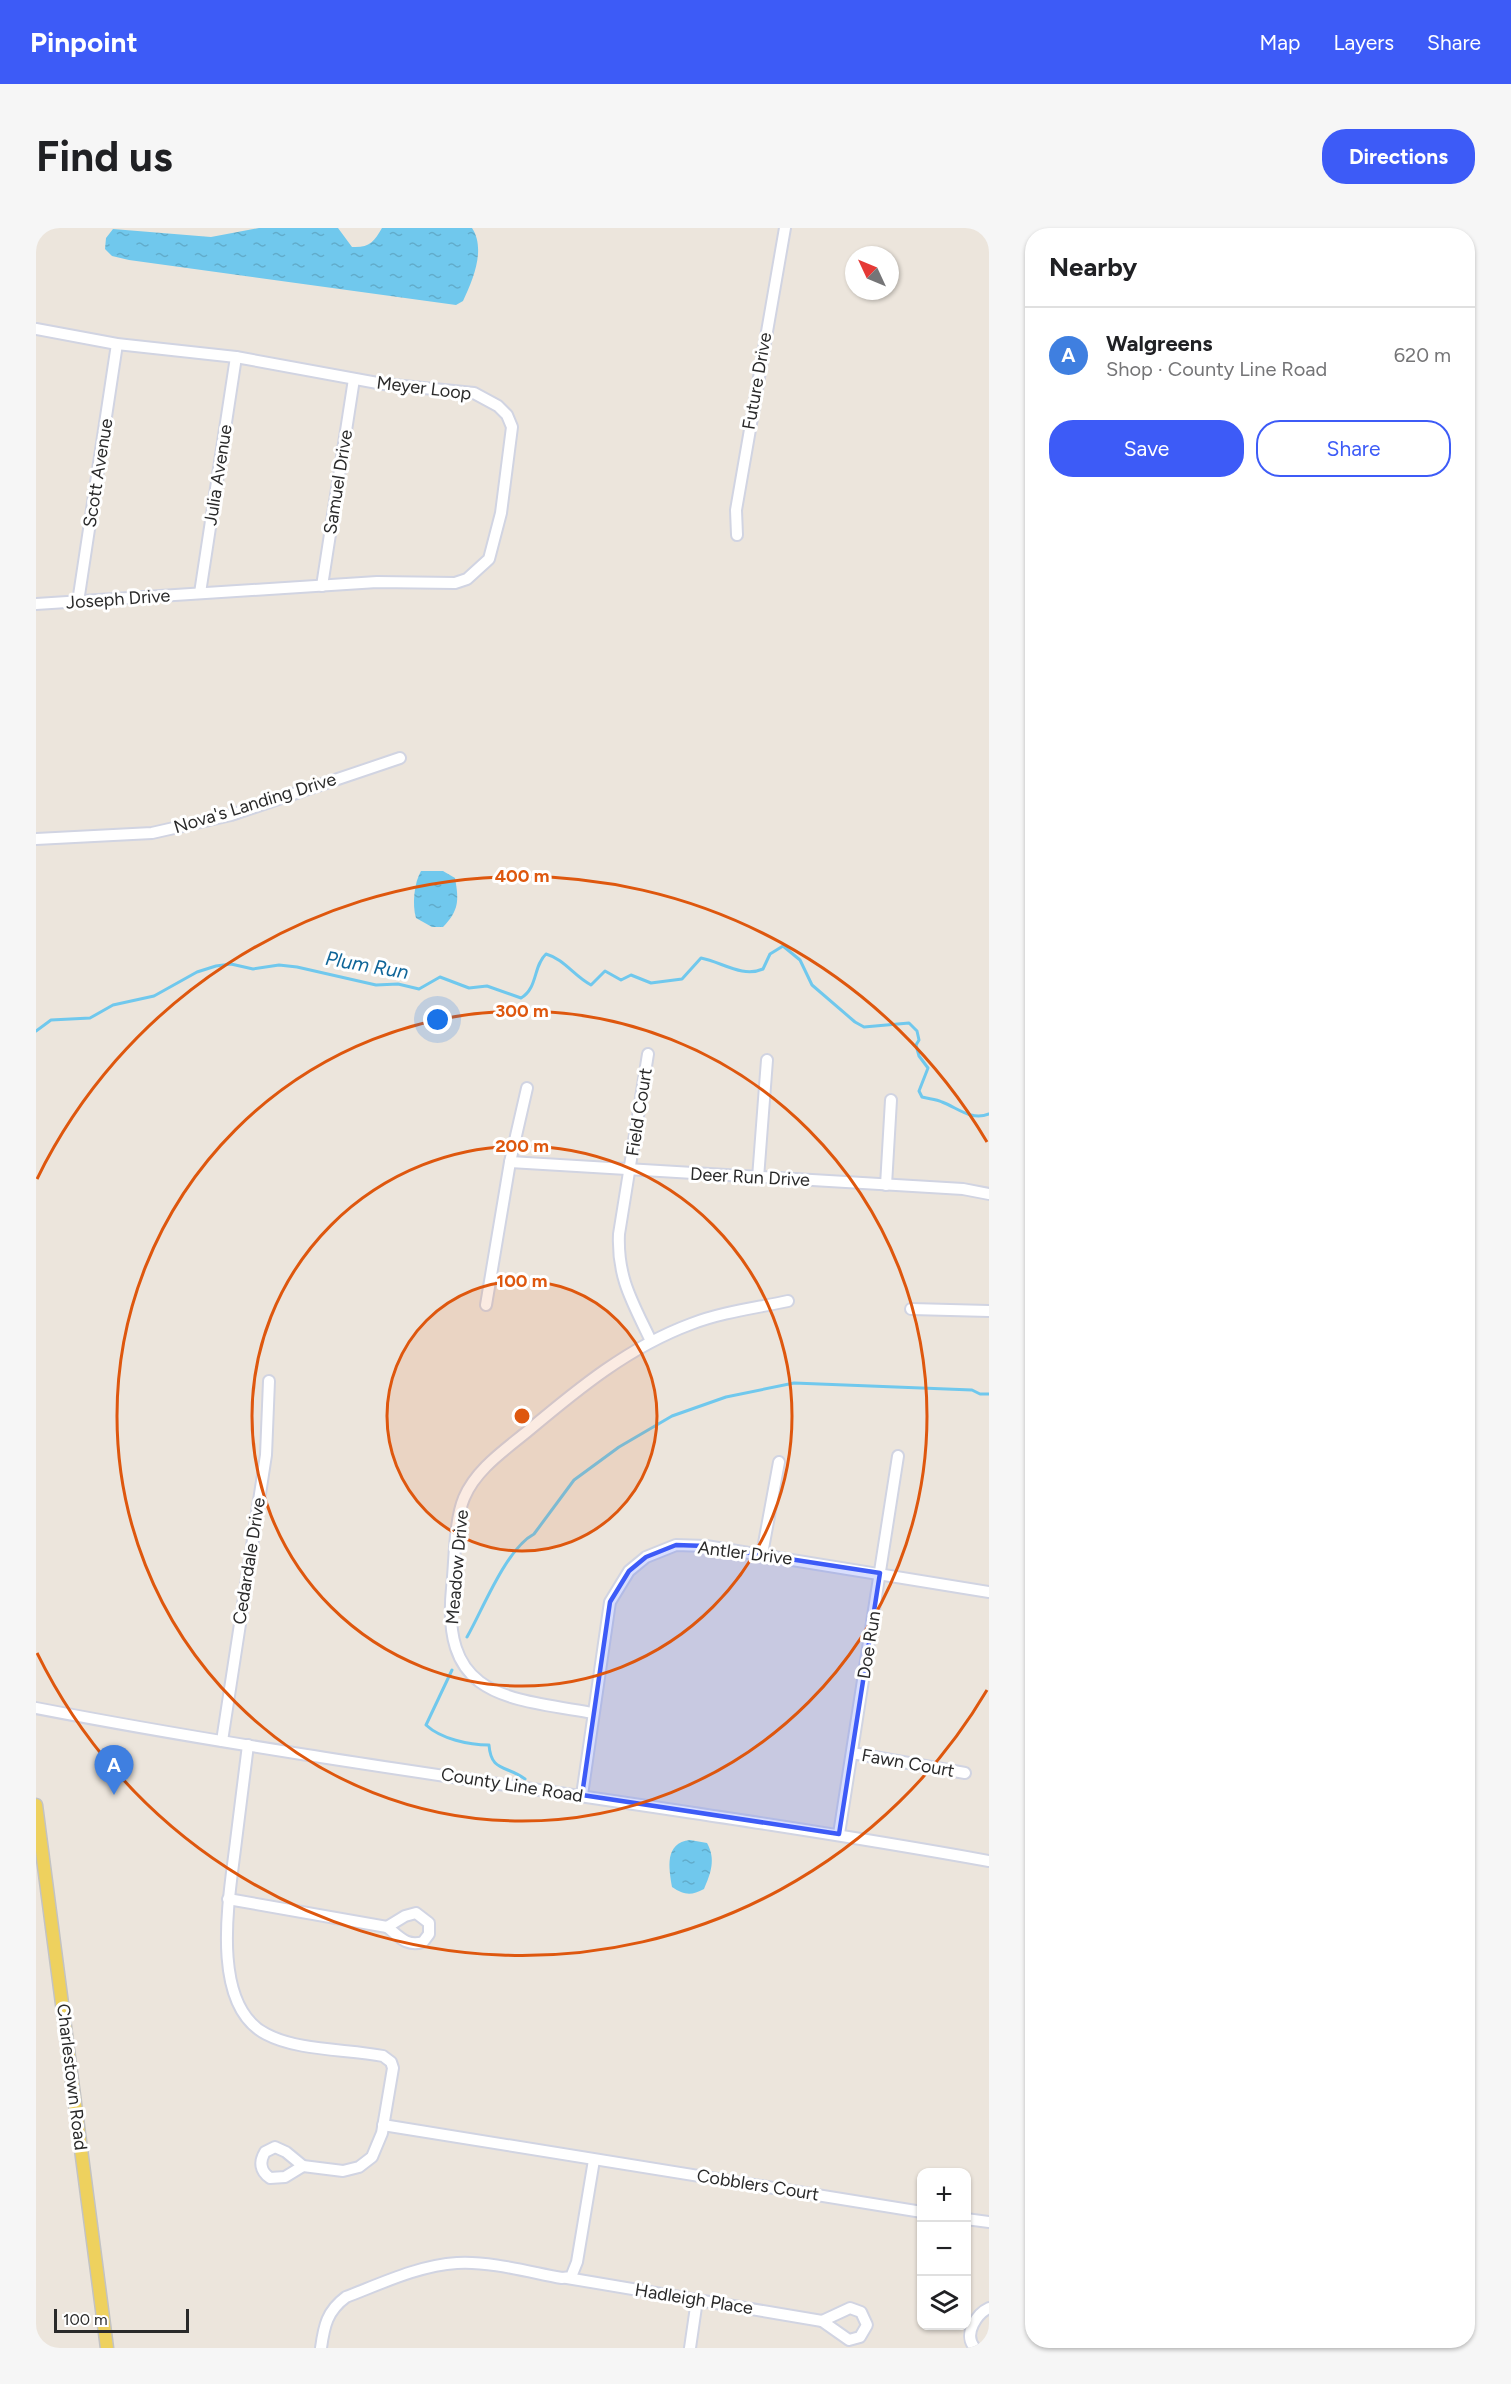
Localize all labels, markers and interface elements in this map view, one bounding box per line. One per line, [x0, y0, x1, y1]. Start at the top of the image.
text: Pinpoint [30, 25, 138, 59]
text: Map [1260, 30, 1300, 55]
text: Layers [1333, 30, 1394, 55]
text: Share [1427, 30, 1481, 55]
button: Directions [1322, 129, 1475, 184]
text: Find us [36, 131, 173, 182]
north arrow [845, 246, 899, 300]
text: Nearby [1049, 251, 1137, 283]
street label: Future Drive [738, 330, 776, 431]
text: Walgreens [1106, 330, 1213, 357]
text: A [1061, 343, 1076, 367]
text: 620 m [1394, 343, 1451, 367]
text: Shop · County Line Road [1106, 357, 1327, 381]
street label: Meyer Loop [375, 371, 473, 405]
street label: Scott Avenue [79, 417, 118, 529]
button: Save [1049, 420, 1244, 477]
button: Share [1256, 420, 1451, 477]
street label: Julia Avenue [199, 423, 237, 527]
street label: Samuel Drive [319, 428, 357, 536]
street label: Joseph Drive [65, 584, 171, 614]
street label: Nova's Landing Drive [171, 768, 339, 838]
text: 400 m [495, 865, 549, 887]
water label: Plum Run [324, 946, 410, 984]
text: 300 m [495, 1000, 549, 1022]
your location [423, 1005, 452, 1034]
street label: Field Court [621, 1066, 657, 1158]
text: 200 m [495, 1135, 549, 1157]
street label: Deer Run Drive [690, 1163, 811, 1191]
text: 100 m [497, 1270, 547, 1292]
centre of rings [512, 1406, 532, 1426]
street label: Cedardale Drive [228, 1496, 270, 1626]
street label: Meadow Drive [441, 1509, 473, 1625]
street label: Antler Drive [697, 1536, 794, 1570]
street label: Doe Run [853, 1609, 885, 1681]
street label: Fawn Court [860, 1744, 956, 1782]
pin: A [94, 1746, 134, 1795]
street label: County Line Road [439, 1763, 585, 1807]
street label: Charlestown Road [52, 2002, 92, 2152]
street label: Cobblers Court [695, 2164, 821, 2206]
map controls [917, 2168, 971, 2330]
button: + [917, 2168, 971, 2222]
button: − [917, 2222, 971, 2276]
button: layers [917, 2276, 971, 2330]
street label: Hadleigh Place [633, 2279, 755, 2319]
scale bar [54, 2306, 189, 2334]
text: 100 m [63, 2310, 108, 2329]

